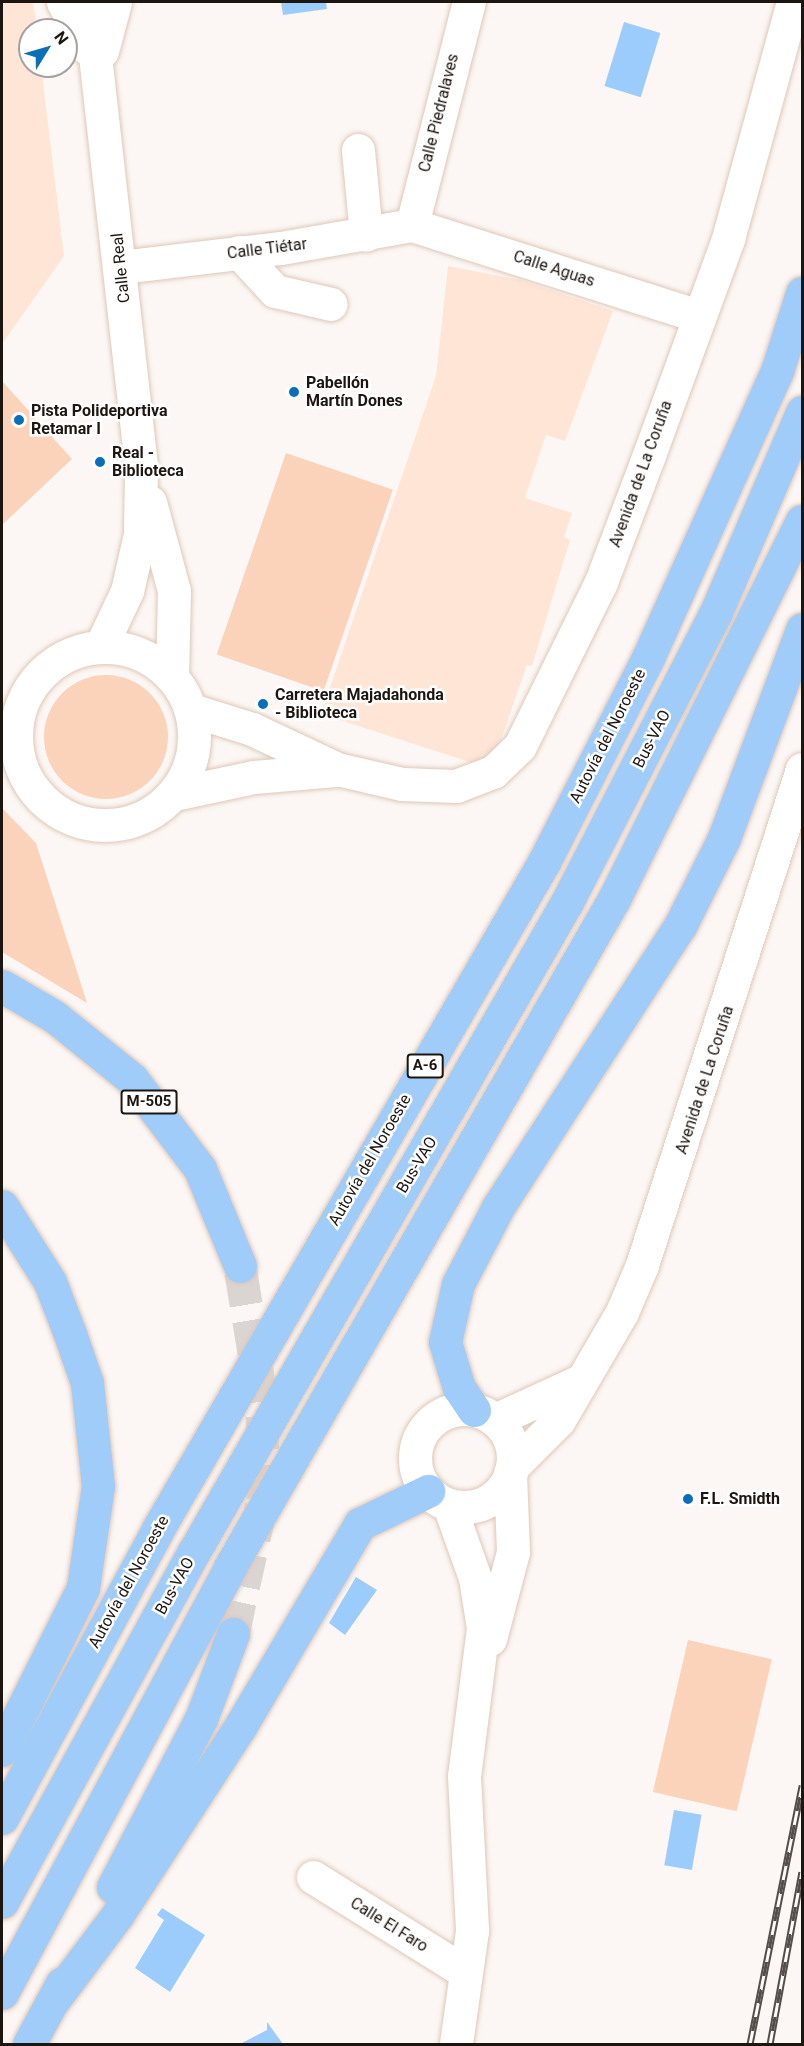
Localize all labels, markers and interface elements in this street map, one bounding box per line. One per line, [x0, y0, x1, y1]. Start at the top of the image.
north arrow [18, 18, 78, 78]
text: N [50, 28, 72, 48]
street label: Calle Piedralaves [415, 52, 463, 174]
street label: Calle Real [108, 232, 134, 304]
street label: Calle Tiétar [226, 235, 308, 263]
street label: Calle Aguas [511, 247, 597, 291]
place label: Pabellón Martín Dones [306, 373, 403, 411]
marker: Pabellón Martín Dones [287, 385, 301, 399]
street label: Avenida de La Coruña [606, 398, 676, 550]
place label: Pista Polideportiva Retamar I [31, 401, 168, 439]
marker: Pista Polideportiva Retamar I [12, 413, 26, 427]
place label: Real - Biblioteca [112, 443, 184, 481]
marker: Real - Biblioteca [93, 455, 107, 469]
street label: Autovía del Noroeste [566, 666, 650, 806]
place label: Carretera Majadahonda - Biblioteca [275, 685, 444, 723]
marker: Carretera Majadahonda - Biblioteca [256, 697, 270, 711]
street label: Bus-VAO [629, 707, 675, 771]
street label: Avenida de La Coruña [672, 1003, 738, 1157]
road number: A-6 [406, 1054, 444, 1078]
road number: M-505 [120, 1090, 178, 1114]
street label: Autovía del Noroeste [325, 1091, 415, 1229]
street label: Bus-VAO [393, 1133, 441, 1197]
place label: F.L. Smidth [700, 1489, 780, 1509]
marker: F.L. Smidth [681, 1492, 695, 1506]
street label: Autovía del Noroeste [85, 1512, 173, 1652]
street label: Bus-VAO [151, 1554, 199, 1618]
street label: Calle El Faro [347, 1894, 431, 1956]

